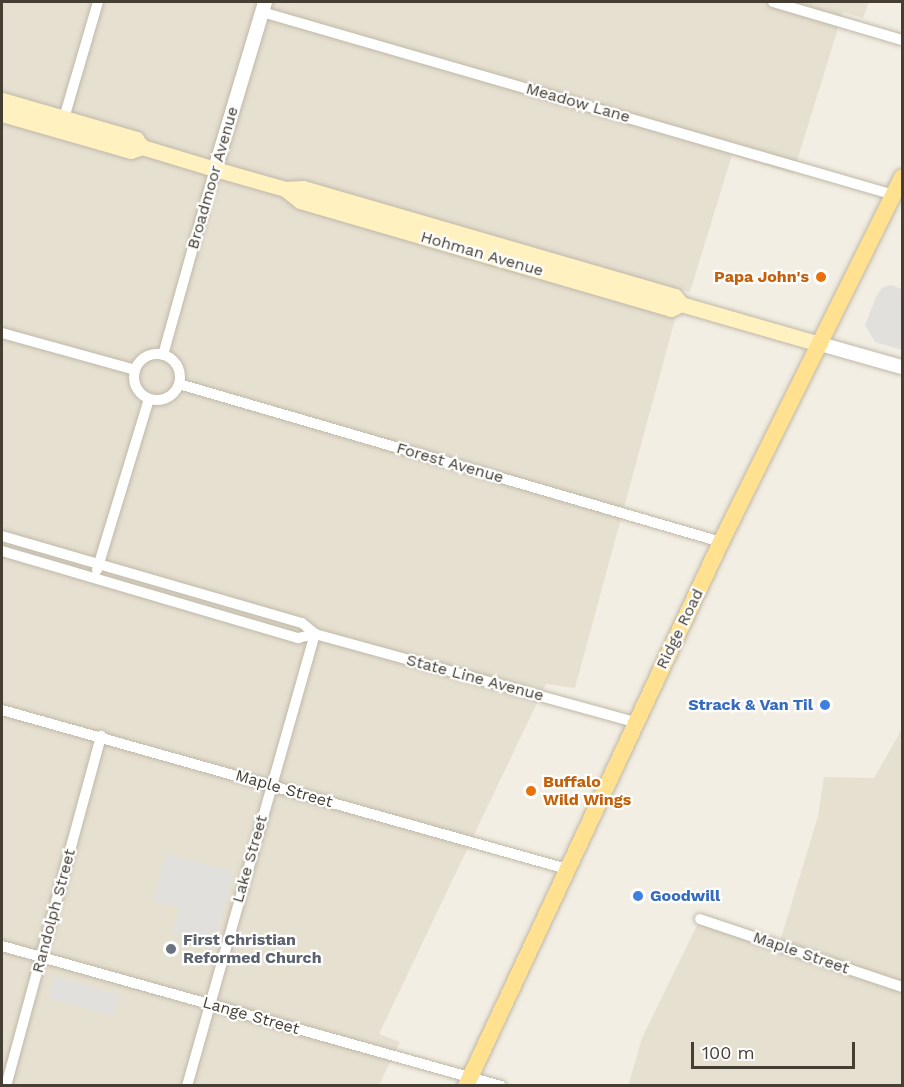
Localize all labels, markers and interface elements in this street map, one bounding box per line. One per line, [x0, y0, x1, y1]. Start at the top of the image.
street label: Meadow Lane [524, 79, 632, 127]
street label: Broadmoor Avenue [183, 104, 243, 252]
street label: Hohman Avenue [418, 227, 546, 281]
place label: Papa John's [714, 267, 809, 287]
marker: Papa John's [814, 270, 828, 284]
street label: Forest Avenue [394, 438, 506, 488]
street label: Ridge Road [652, 586, 708, 672]
street label: State Line Avenue [404, 650, 546, 706]
place label: Strack & Van Til [687, 695, 813, 715]
marker: Strack & Van Til [818, 698, 832, 712]
street label: Maple Street [233, 766, 335, 812]
place label: Buffalo Wild Wings [543, 772, 631, 810]
marker: Buffalo Wild Wings [524, 784, 538, 798]
street label: Lake Street [228, 813, 272, 905]
street label: Randolph Street [28, 847, 80, 975]
place label: Goodwill [650, 886, 720, 906]
marker: Goodwill [631, 889, 645, 903]
street label: Maple Street [750, 928, 852, 978]
place label: First Christian Reformed Church [183, 930, 322, 968]
marker: First Christian Reformed Church [164, 942, 178, 956]
street label: Lange Street [200, 993, 302, 1039]
scale bar [694, 1030, 858, 1068]
text: 100 m [702, 1042, 755, 1063]

